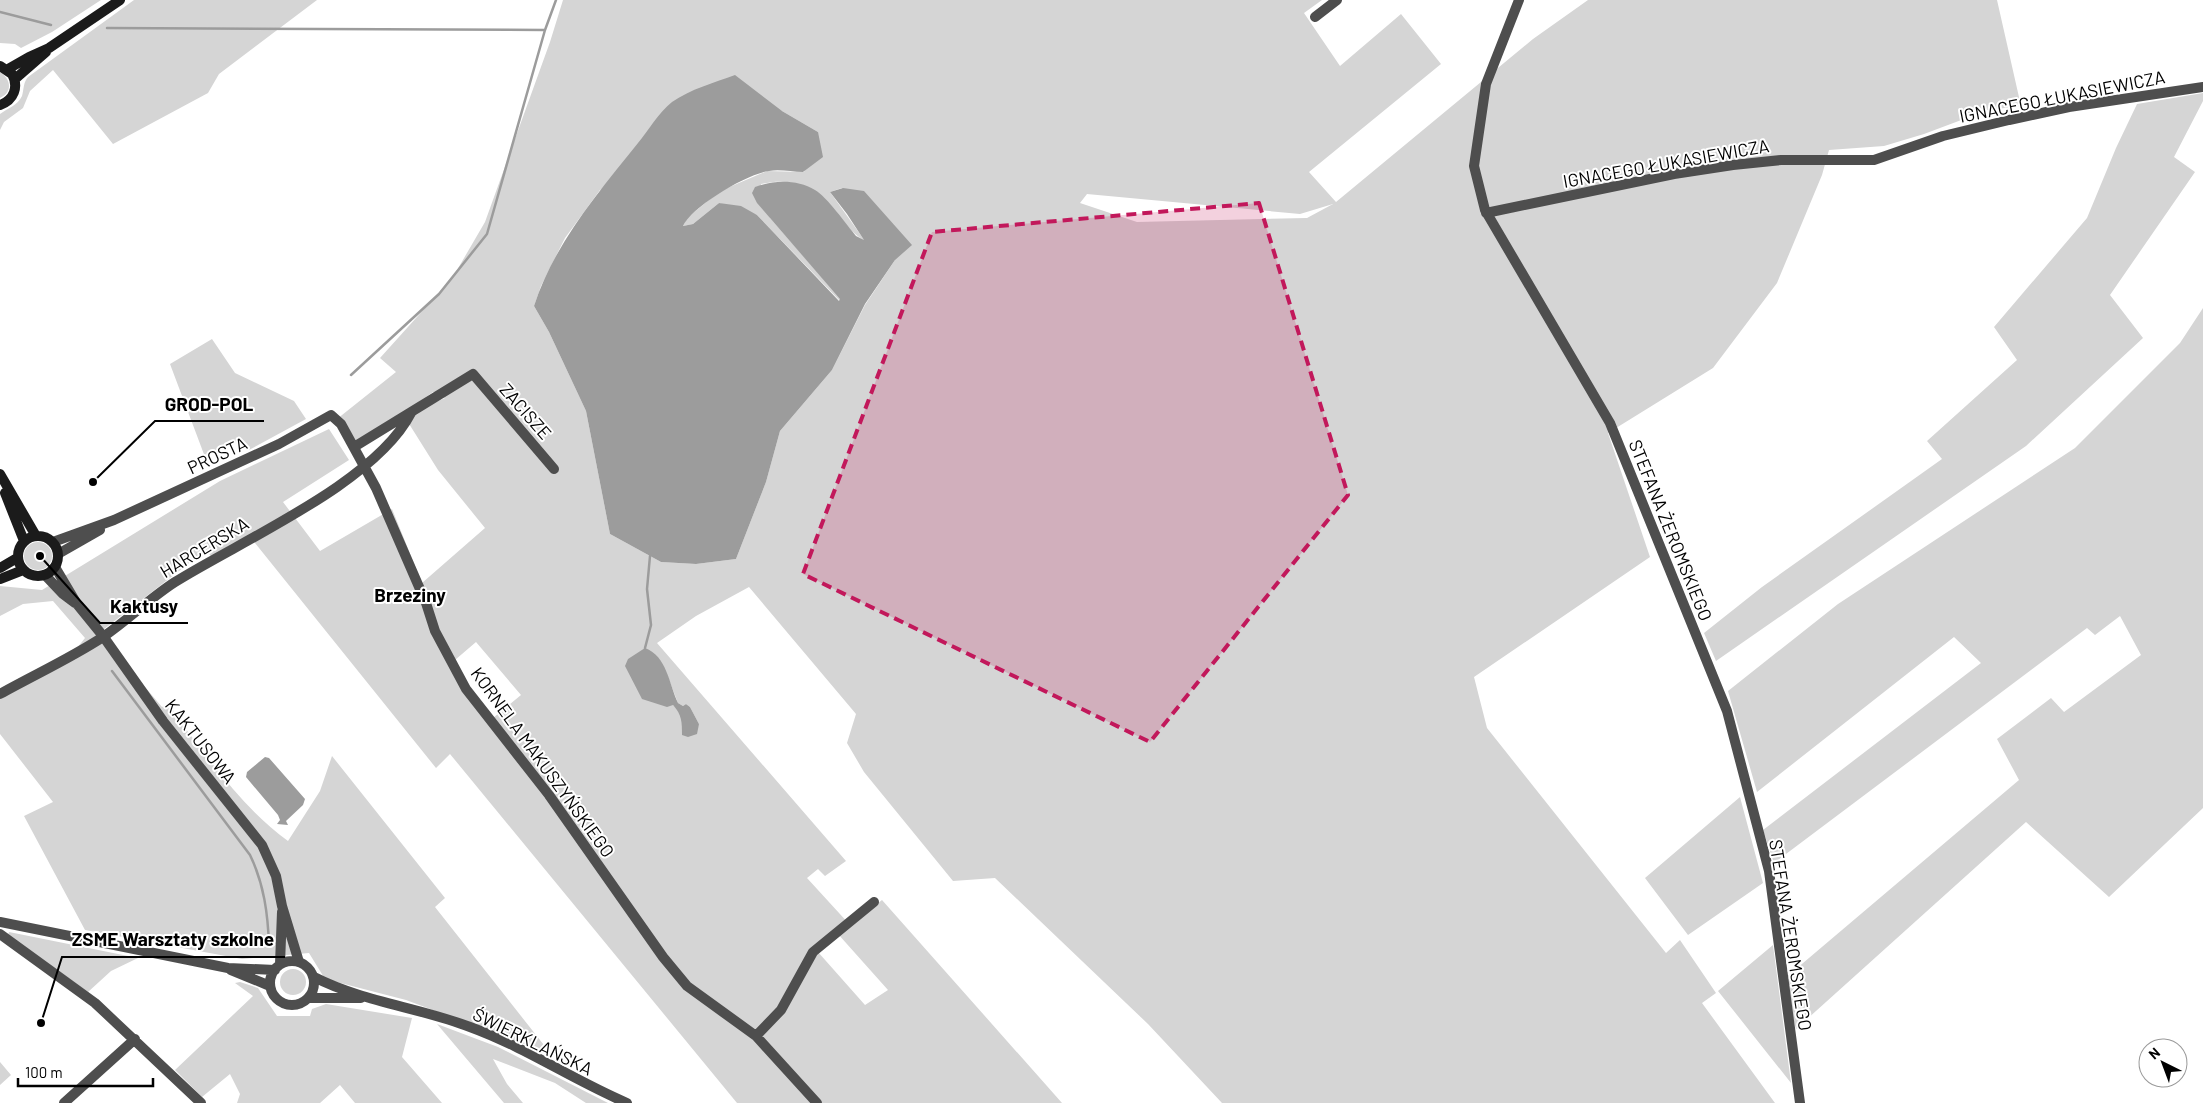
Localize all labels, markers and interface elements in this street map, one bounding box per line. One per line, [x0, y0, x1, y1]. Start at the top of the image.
street label: IGNACEGO ŁUKASIEWICZA [1957, 65, 2167, 127]
street label: IGNACEGO ŁUKASIEWICZA [1561, 134, 1771, 192]
street label: ZACISZE [496, 378, 556, 444]
callout: GROD-POL [155, 387, 264, 421]
text: GROD-POL [165, 392, 253, 415]
street label: PROSTA [184, 432, 250, 478]
street label: STEFANA ŻEROMSKIEGO [1625, 436, 1717, 624]
street label: HARCERSKA [156, 512, 252, 582]
district label: Brzeziny [374, 583, 446, 606]
callout: Kaktusy [100, 589, 188, 623]
text: Kaktusy [110, 594, 178, 617]
street label: KORNELA MAKUSZYŃSKIEGO [467, 663, 619, 861]
street label: KAKTUSOWA [161, 694, 241, 788]
street label: STEFANA ŻEROMSKIEGO [1765, 838, 1817, 1032]
callout: ZSME Warsztaty szkolne [62, 923, 285, 957]
text: ZSME Warsztaty szkolne [72, 927, 274, 950]
street label: ŚWIERKLAŃSKA [469, 1002, 597, 1080]
north arrow [2138, 1038, 2188, 1088]
text: N [2145, 1044, 2163, 1062]
scale bar [18, 1056, 152, 1088]
text: 100 m [25, 1063, 63, 1081]

